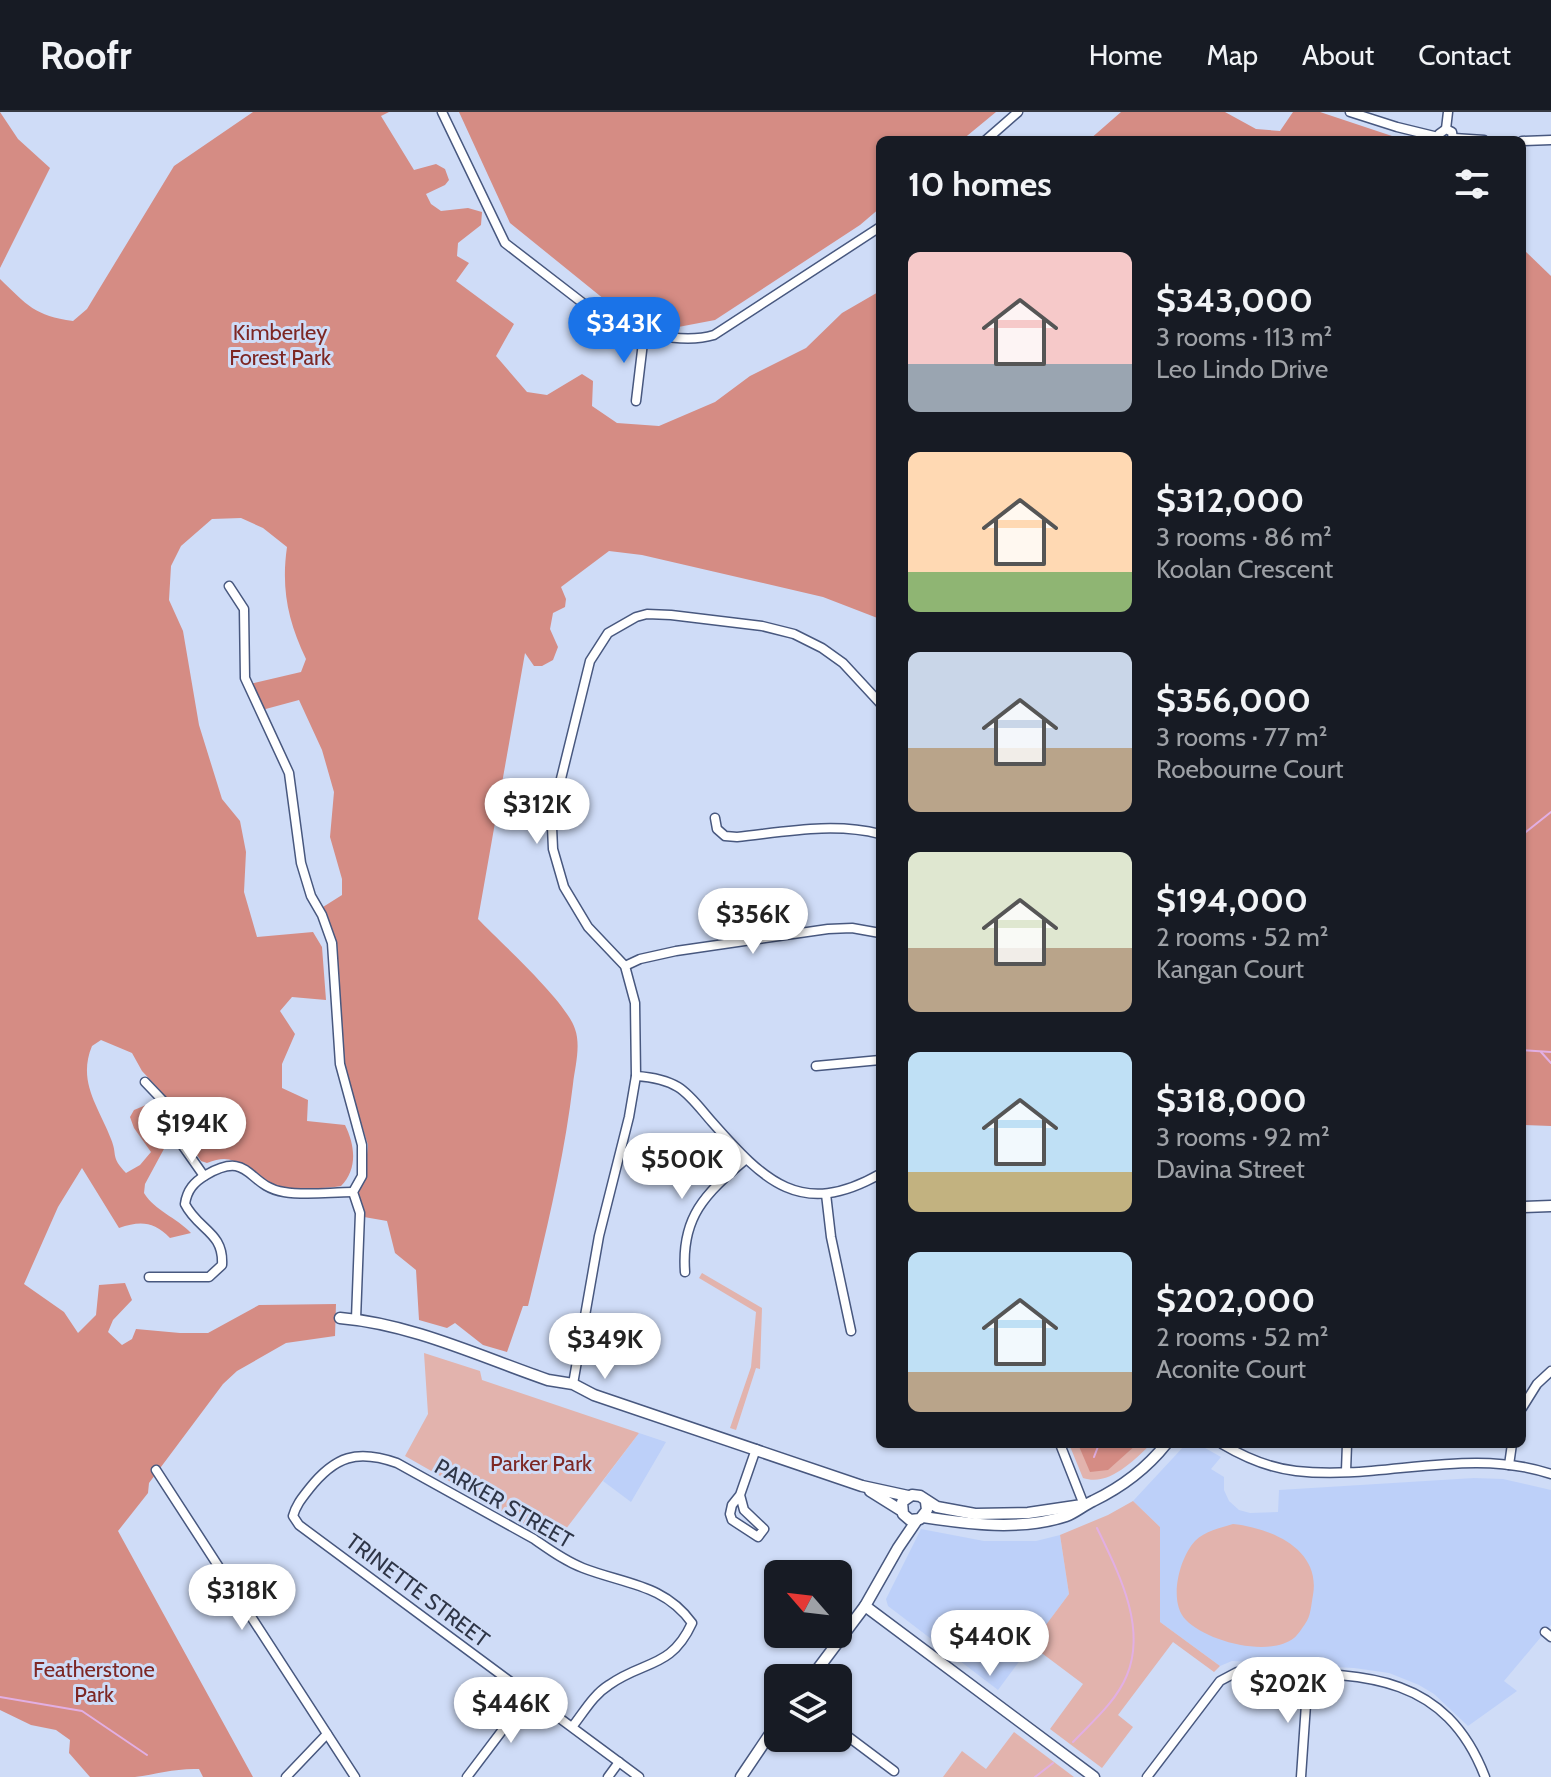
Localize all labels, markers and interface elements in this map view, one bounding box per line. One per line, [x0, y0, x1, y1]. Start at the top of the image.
text: Roofr [40, 32, 132, 79]
text: Home [1089, 38, 1162, 72]
text: Map [1206, 38, 1258, 72]
text: About [1302, 38, 1374, 72]
text: Contact [1418, 38, 1511, 72]
icon: filters [1450, 162, 1494, 206]
text: 10 homes [908, 163, 1052, 205]
text: $343,000 [1156, 279, 1313, 321]
icon: home [972, 284, 1068, 380]
pin: $343K [568, 297, 680, 365]
text: $343K [586, 307, 662, 339]
park label: Kimberley Forest Park [229, 319, 331, 371]
text: 3 rooms · 113 m² [1156, 321, 1332, 353]
text: Leo Lindo Drive [1156, 353, 1328, 385]
text: $312,000 [1156, 479, 1304, 521]
icon: home [972, 484, 1068, 580]
text: 3 rooms · 86 m² [1156, 521, 1332, 553]
text: Koolan Crescent [1156, 553, 1333, 585]
text: $356,000 [1156, 679, 1311, 721]
icon: home [972, 684, 1068, 780]
text: 3 rooms · 77 m² [1156, 721, 1327, 753]
text: Roebourne Court [1156, 753, 1344, 785]
pin: $312K [481, 778, 593, 846]
text: $312K [503, 788, 571, 820]
text: $194,000 [1156, 879, 1308, 921]
icon: home [972, 884, 1068, 980]
pin: $356K [697, 888, 809, 956]
text: $356K [716, 898, 790, 930]
text: 2 rooms · 52 m² [1156, 921, 1328, 953]
text: Kangan Court [1156, 953, 1304, 985]
text: $318,000 [1156, 1079, 1307, 1121]
icon: home [972, 1084, 1068, 1180]
pin: $194K [136, 1097, 248, 1165]
text: $194K [156, 1107, 228, 1139]
text: 3 rooms · 92 m² [1156, 1121, 1330, 1153]
pin: $500K [626, 1133, 738, 1201]
text: $500K [641, 1143, 723, 1175]
text: Davina Street [1156, 1153, 1305, 1185]
text: $202,000 [1156, 1279, 1315, 1321]
icon: home [972, 1284, 1068, 1380]
pin: $349K [549, 1313, 661, 1381]
text: 2 rooms · 52 m² [1156, 1321, 1328, 1353]
text: $349K [567, 1323, 643, 1355]
text: Aconite Court [1156, 1353, 1306, 1385]
park label: Parker Park [490, 1450, 592, 1477]
street label: PARKER STREET [430, 1453, 578, 1554]
street label: TRINETTE STREET [341, 1528, 495, 1653]
north arrow [764, 1560, 852, 1648]
map controls [764, 1560, 852, 1752]
pin: $318K [186, 1564, 298, 1632]
text: $318K [207, 1574, 277, 1606]
pin: $440K [934, 1610, 1046, 1678]
text: $440K [949, 1620, 1031, 1652]
park label: Featherstone Park [33, 1656, 155, 1708]
pin: $202K [1232, 1657, 1344, 1725]
button: layers [764, 1664, 852, 1752]
text: $202K [1249, 1667, 1327, 1699]
pin: $446K [455, 1677, 567, 1745]
text: $446K [472, 1687, 550, 1719]

